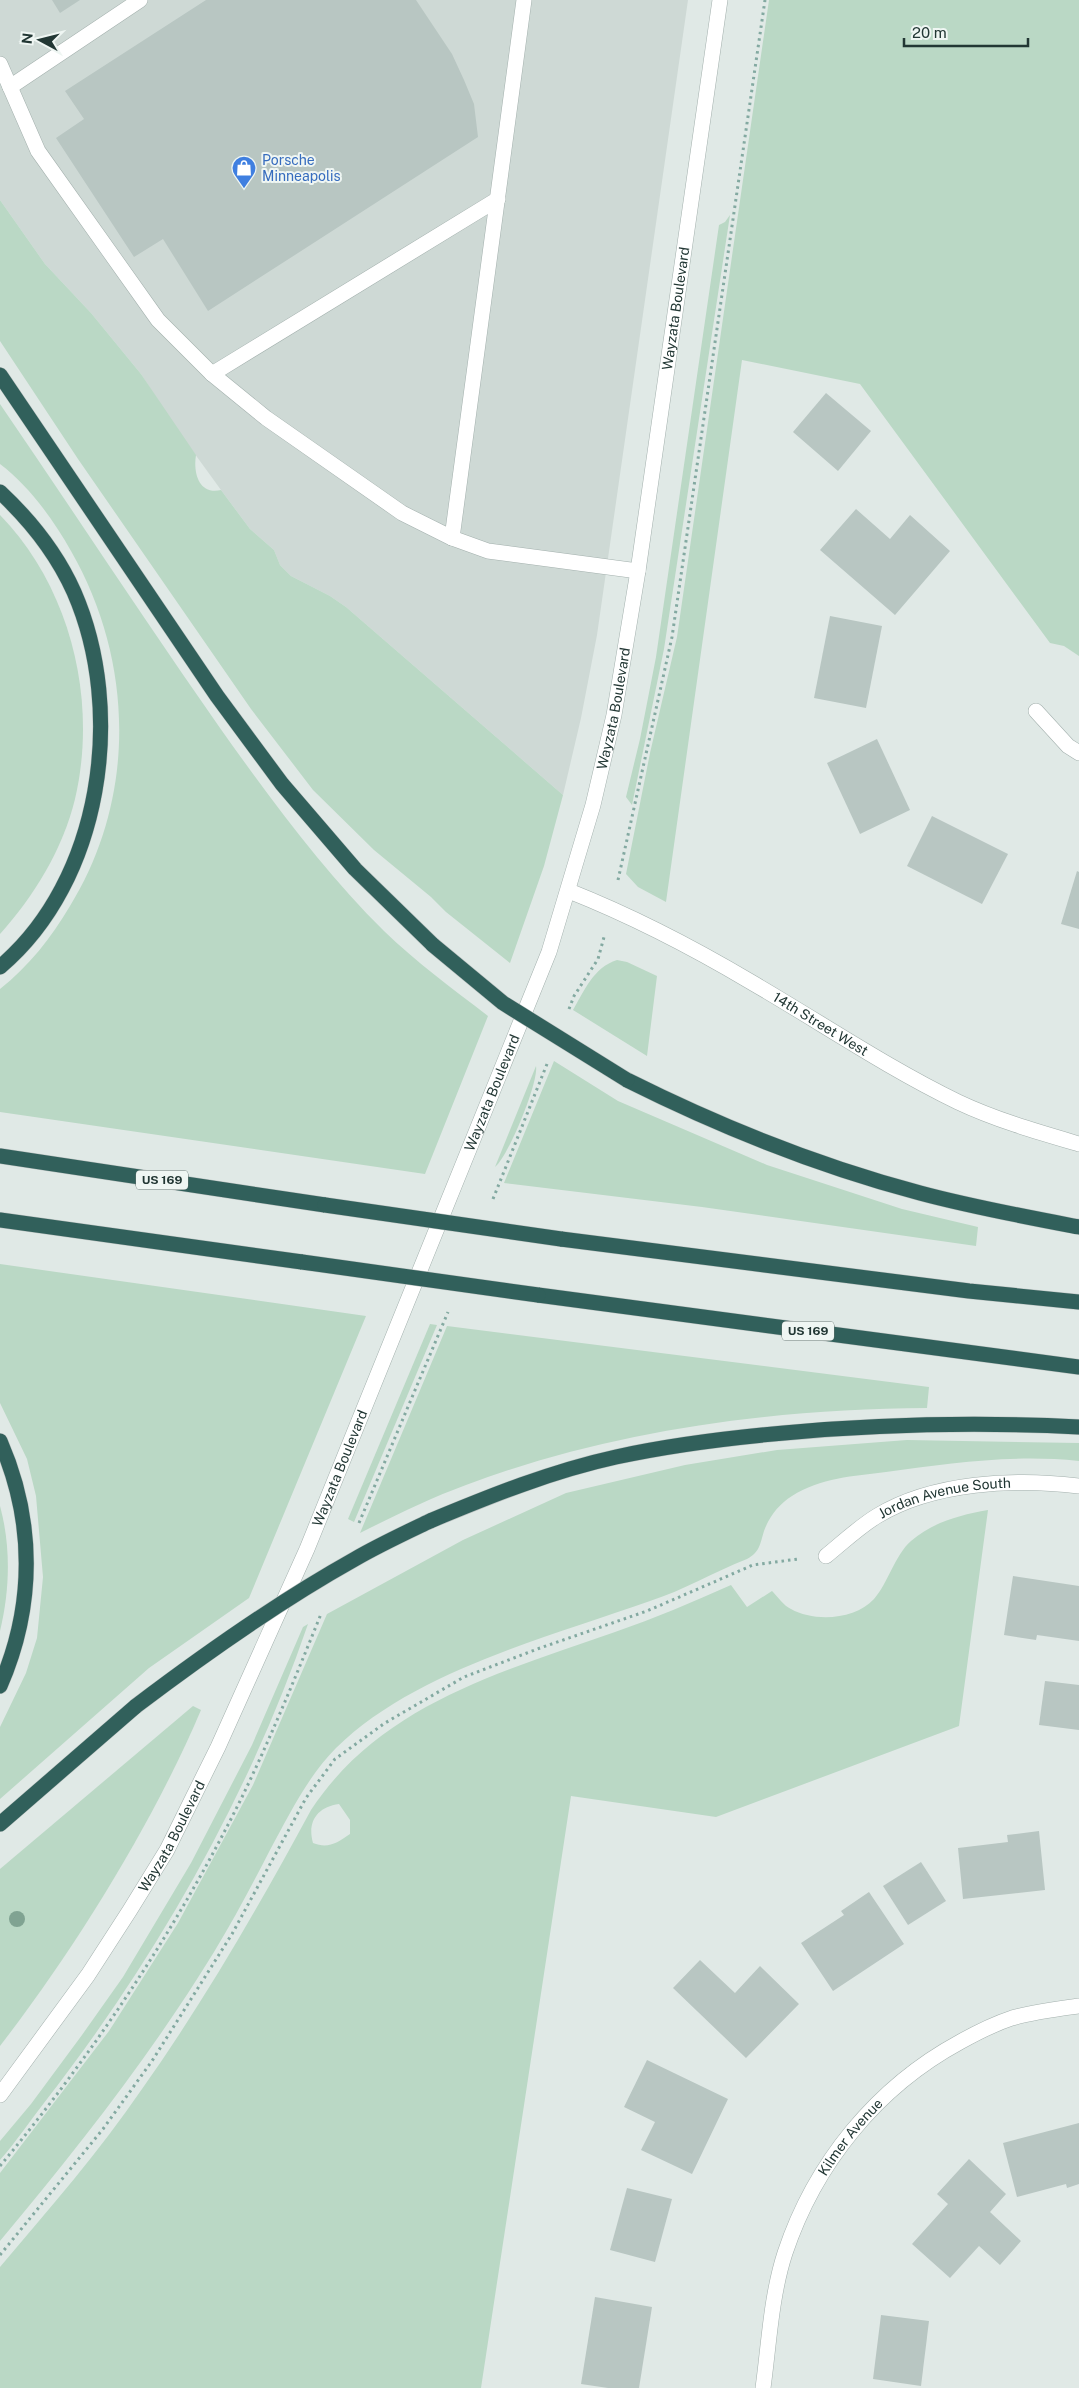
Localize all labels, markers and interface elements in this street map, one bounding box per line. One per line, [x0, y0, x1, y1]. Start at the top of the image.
north arrow [15, 15, 65, 65]
scale bar [904, 15, 1028, 47]
text: 20 m [912, 24, 947, 41]
text: N [18, 32, 36, 45]
place label: Porsche Minneapolis [262, 152, 341, 184]
shop icon: Porsche Minneapolis [231, 155, 257, 189]
street label: Wayzata Boulevard [659, 246, 692, 371]
street label: Wayzata Boulevard [594, 646, 633, 771]
street label: 14th Street West [770, 989, 871, 1059]
street label: Wayzata Boulevard [461, 1032, 523, 1153]
road number: US 169 [136, 1170, 188, 1190]
road number: US 169 [782, 1322, 834, 1340]
street label: Wayzata Boulevard [309, 1408, 371, 1529]
street label: Jordan Avenue South [875, 1475, 1011, 1522]
street label: Wayzata Boulevard [135, 1778, 208, 1895]
street label: Kilmer Avenue [815, 2095, 886, 2179]

